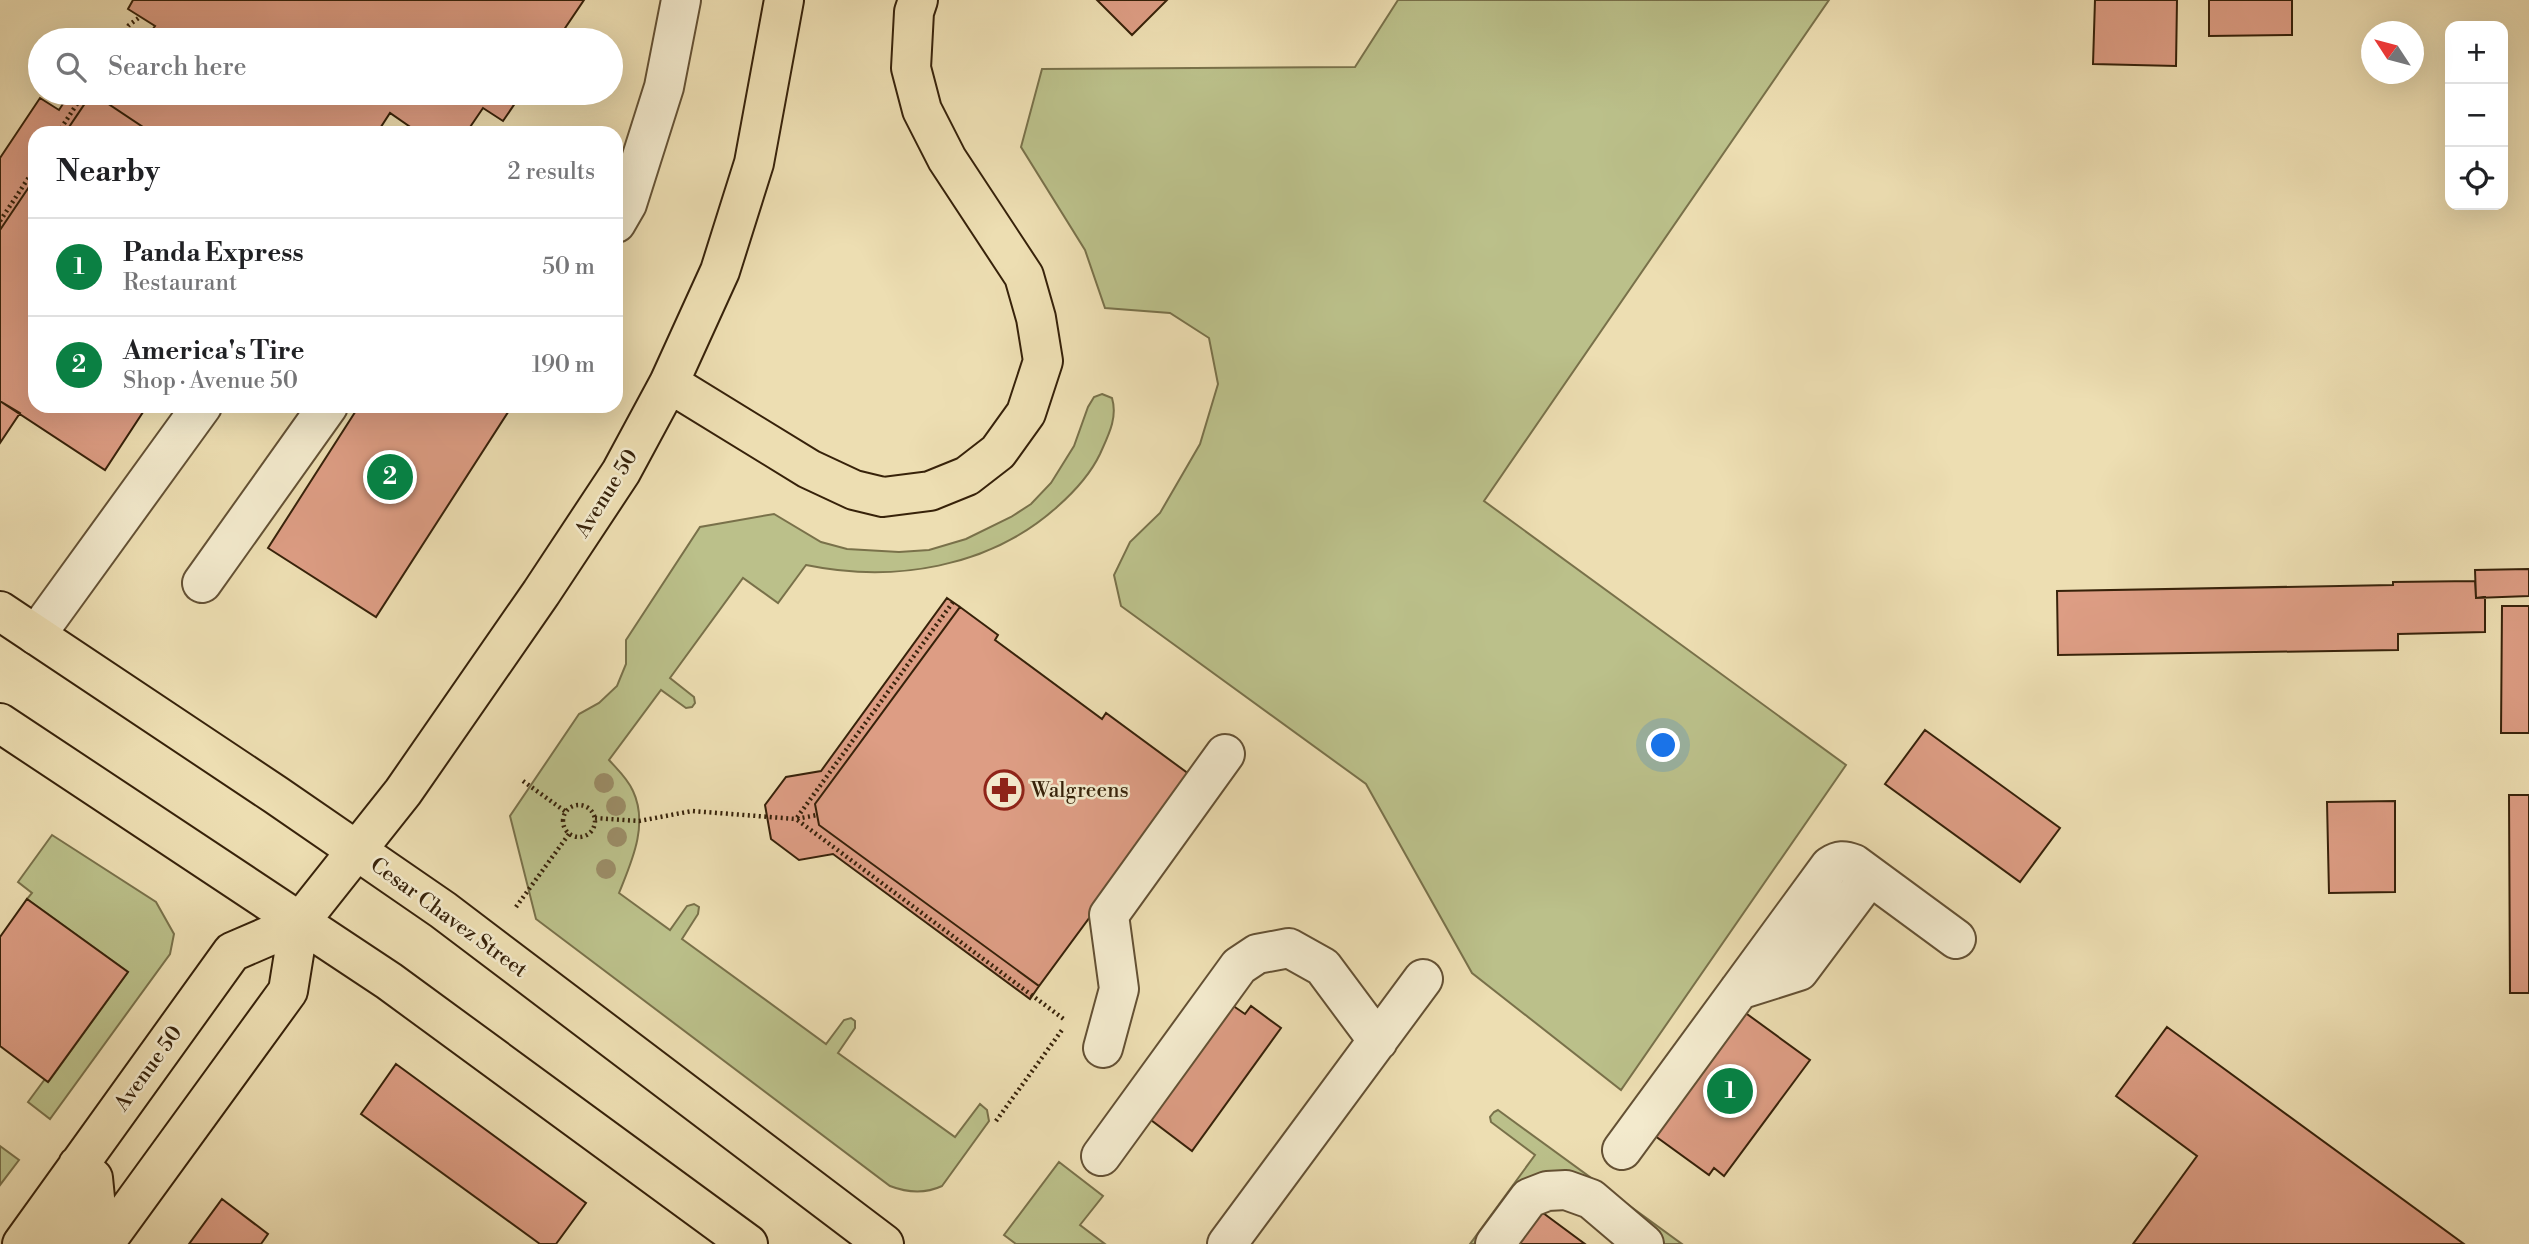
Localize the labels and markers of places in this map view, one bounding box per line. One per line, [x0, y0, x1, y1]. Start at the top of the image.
pin: 2 [367, 451, 413, 503]
pharmacy icon: Walgreens [983, 769, 1025, 811]
place label: Walgreens [1030, 778, 1129, 804]
pin: 1 [1707, 1065, 1753, 1117]

